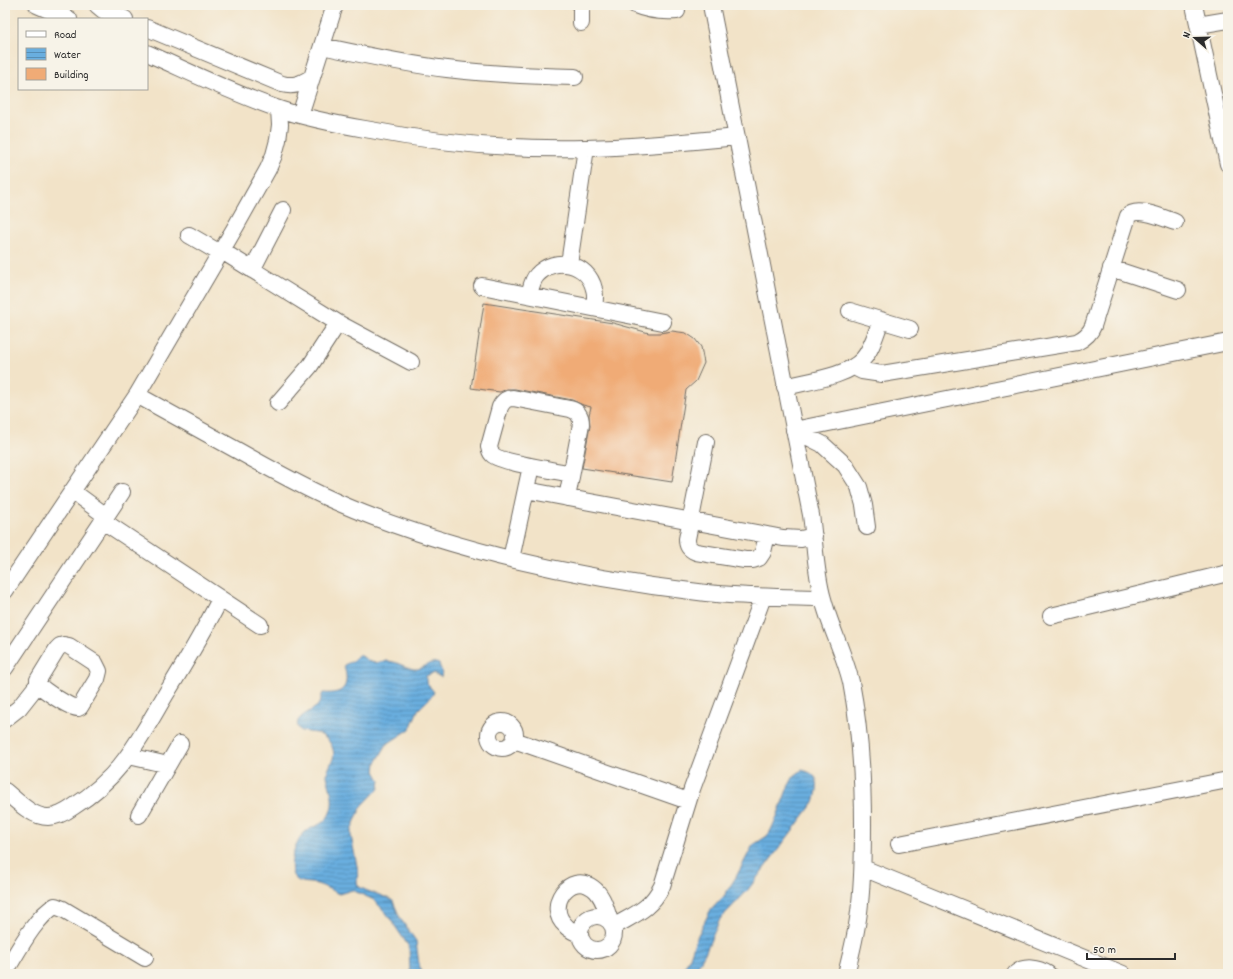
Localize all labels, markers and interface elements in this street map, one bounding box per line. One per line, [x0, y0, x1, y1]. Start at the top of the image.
legend [18, 18, 148, 90]
north arrow [1175, 18, 1215, 58]
text: Road [54, 27, 76, 44]
text: N [1179, 29, 1196, 41]
text: Water [54, 47, 81, 64]
text: Building [54, 67, 89, 84]
scale bar [1087, 935, 1175, 961]
text: 50 m [1093, 942, 1116, 959]

